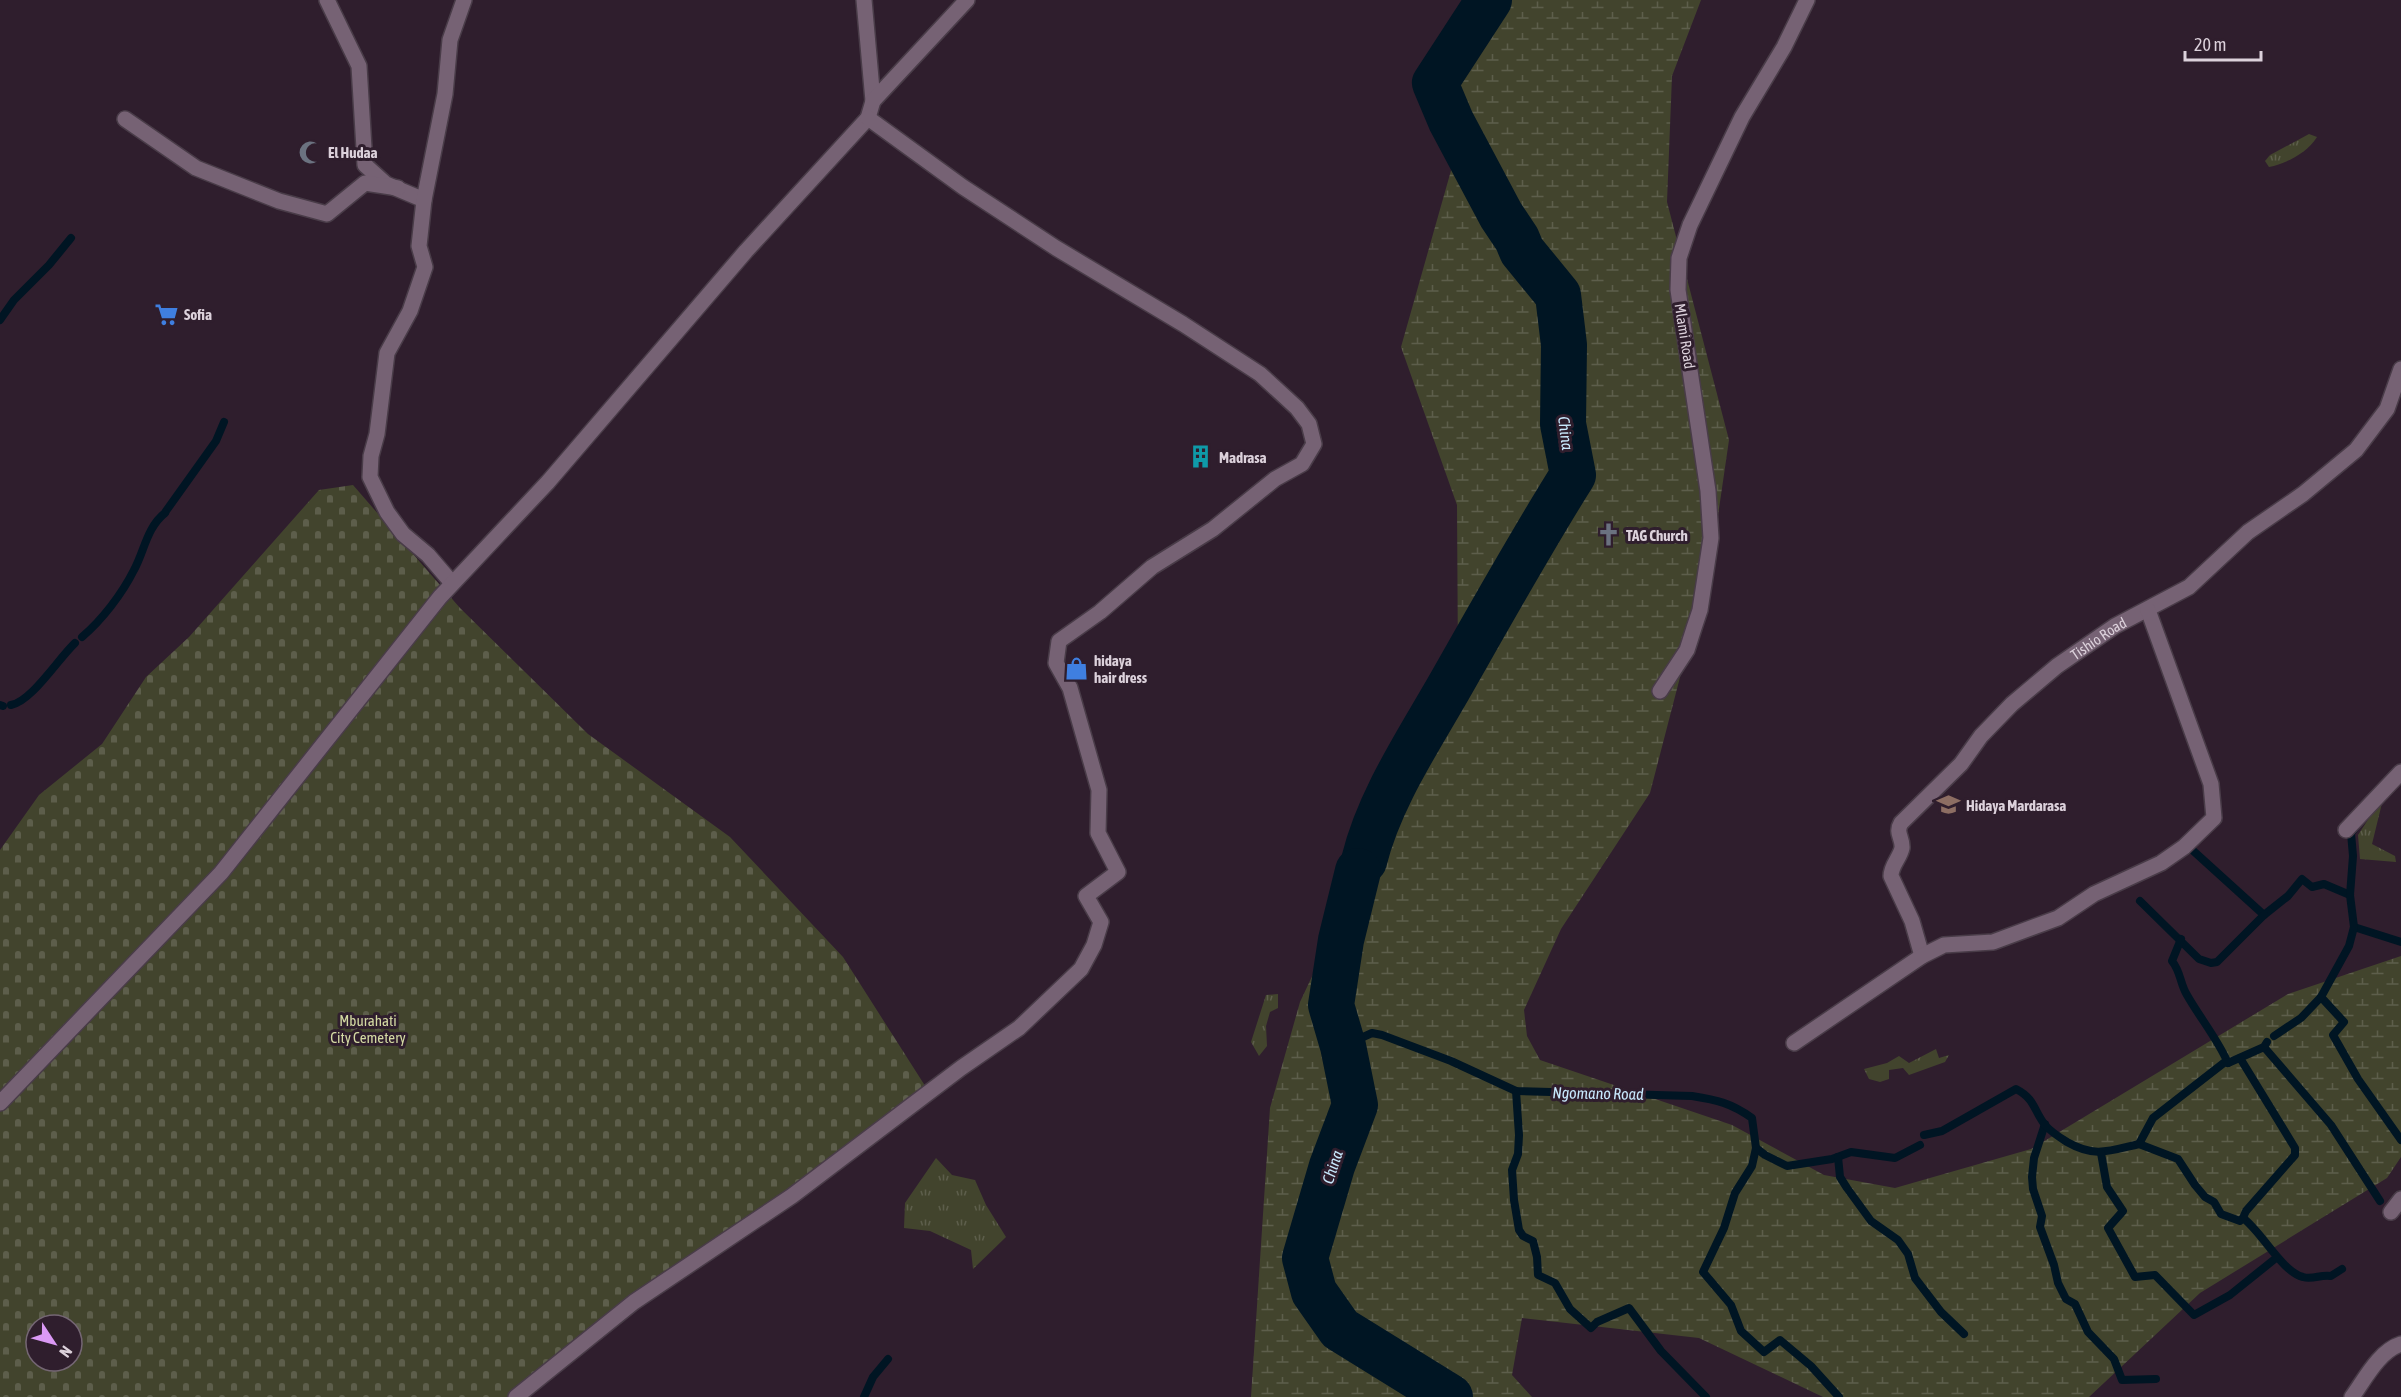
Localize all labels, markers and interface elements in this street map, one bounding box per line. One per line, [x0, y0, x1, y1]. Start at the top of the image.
scale bar [2185, 24, 2262, 62]
text: 20 m [2194, 34, 2226, 55]
mosque icon: El Hudaa [297, 139, 323, 165]
place label: El Hudaa [328, 144, 377, 161]
supermarket icon: Sofia [153, 301, 179, 327]
street label: Mlami Road [1671, 302, 1699, 370]
place label: Sofia [184, 306, 212, 323]
water label: China [1555, 415, 1577, 451]
building icon: Madrasa [1188, 444, 1214, 470]
place label: Madrasa [1219, 449, 1267, 466]
church icon: TAG Church [1595, 522, 1621, 548]
place label: TAG Church [1626, 527, 1688, 544]
street label: Tishio Road [2067, 613, 2129, 663]
place label: hidaya hair dress [1094, 652, 1148, 686]
shop icon: hidaya hair dress [1063, 656, 1089, 682]
school or university icon: Hidaya Mardarasa [1935, 792, 1961, 818]
place label: Hidaya Mardarasa [1966, 797, 2066, 814]
park label: Mburahati City Cemetery [330, 1012, 406, 1046]
water label: Ngomano Road [1552, 1083, 1644, 1104]
water label: China [1318, 1148, 1346, 1186]
north arrow [24, 1313, 84, 1373]
text: N [56, 1343, 76, 1361]

